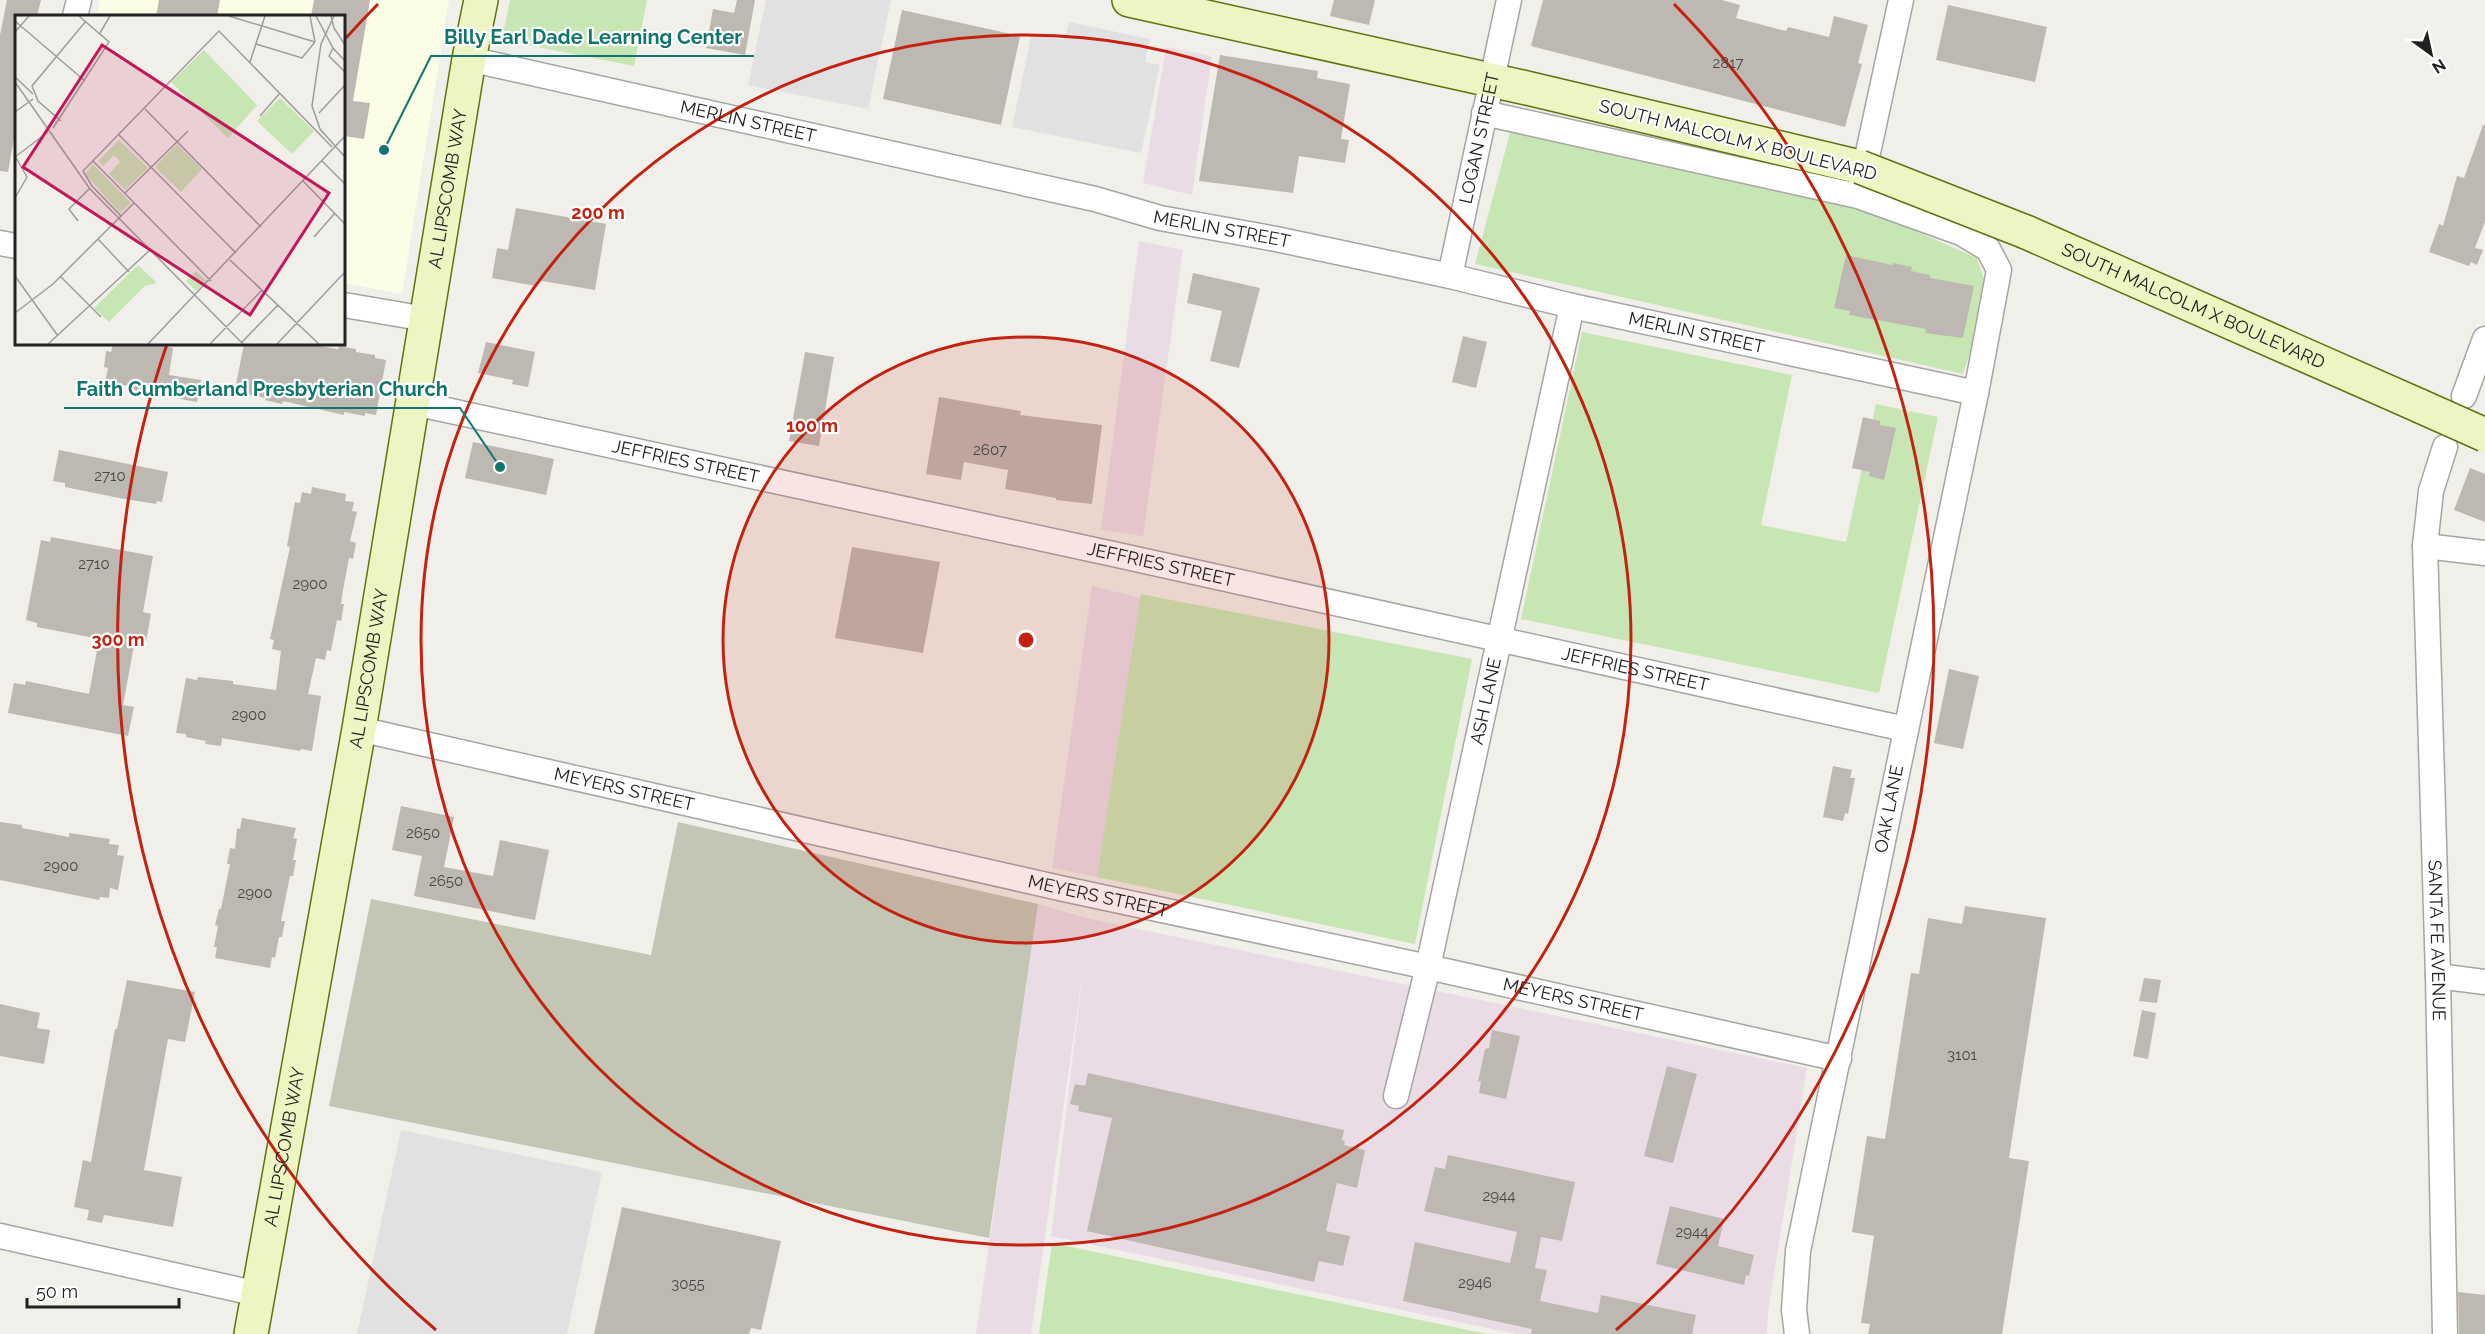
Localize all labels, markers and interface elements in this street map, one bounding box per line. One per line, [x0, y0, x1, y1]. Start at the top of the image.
inset map [15, 15, 345, 345]
callout: Billy Earl Dade Learning Center [431, 18, 754, 56]
north arrow [2401, 24, 2461, 84]
text: Billy Earl Dade Learning Center [444, 25, 742, 49]
house number: 2817 [1712, 54, 1744, 72]
text: N [2429, 55, 2449, 77]
street label: LOGAN STREET [1455, 70, 1503, 206]
street label: SOUTH MALCOLM X BOULEVARD [1597, 95, 1879, 184]
street label: MERLIN STREET [678, 96, 818, 146]
street label: AL LIPSCOMB WAY [424, 107, 471, 270]
text: 200 m [571, 202, 625, 223]
street label: MERLIN STREET [1152, 206, 1292, 252]
street label: SOUTH MALCOLM X BOULEVARD [2059, 238, 2329, 373]
street label: MERLIN STREET [1627, 307, 1767, 357]
callout: Faith Cumberland Presbyterian Church [64, 370, 460, 408]
text: Faith Cumberland Presbyterian Church [76, 377, 448, 401]
text: 100 m [786, 415, 838, 436]
street label: JEFFRIES STREET [610, 435, 761, 487]
house number: 2607 [973, 441, 1007, 459]
house number: 2710 [94, 467, 126, 485]
street label: JEFFRIES STREET [1085, 538, 1236, 591]
house number: 2710 [78, 555, 110, 573]
house number: 2900 [293, 575, 327, 593]
street label: AL LIPSCOMB WAY [345, 587, 392, 750]
text: 300 m [91, 629, 145, 650]
centre of rings [1016, 630, 1036, 650]
street label: JEFFRIES STREET [1560, 642, 1711, 695]
street label: ASH LANE [1466, 656, 1505, 746]
house number: 2900 [232, 706, 266, 724]
street label: MEYERS STREET [552, 763, 697, 815]
street label: OAK LANE [1870, 763, 1907, 854]
house number: 2650 [406, 824, 440, 842]
house number: 2900 [44, 857, 78, 875]
street label: SANTA FE AVENUE [2424, 859, 2450, 1021]
street label: MEYERS STREET [1026, 870, 1171, 921]
house number: 2650 [429, 872, 463, 890]
house number: 2900 [238, 884, 272, 902]
street label: MEYERS STREET [1501, 973, 1646, 1025]
house number: 3101 [1947, 1046, 1978, 1064]
street label: AL LIPSCOMB WAY [259, 1065, 308, 1228]
house number: 2944 [1483, 1187, 1516, 1205]
house number: 2944 [1676, 1223, 1709, 1241]
scale bar [27, 1271, 178, 1309]
house number: 2946 [1458, 1274, 1492, 1292]
house number: 3055 [671, 1275, 705, 1293]
text: 50 m [36, 1281, 78, 1302]

